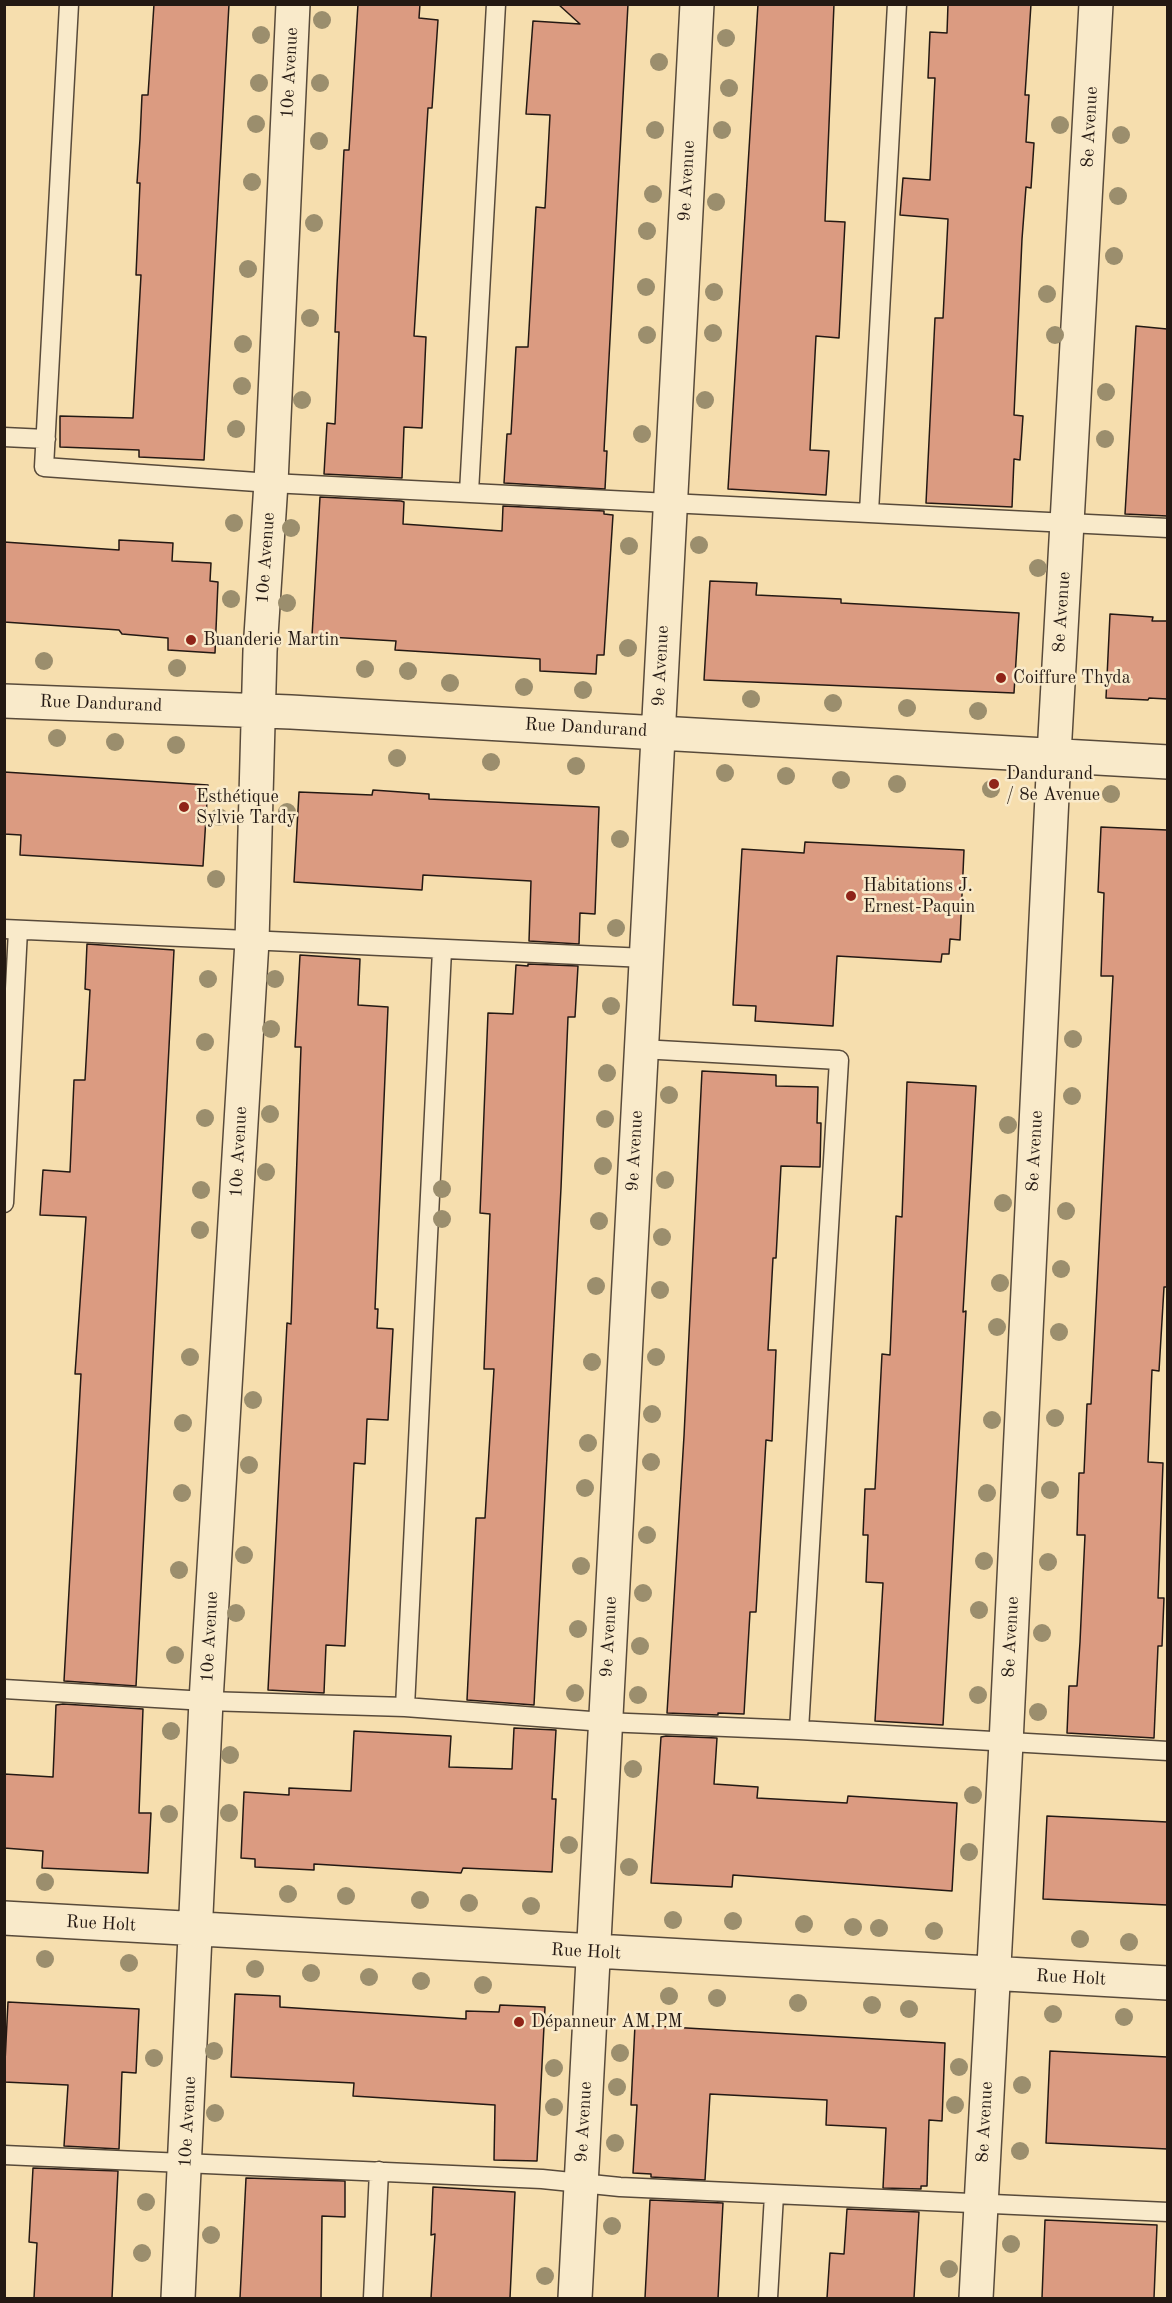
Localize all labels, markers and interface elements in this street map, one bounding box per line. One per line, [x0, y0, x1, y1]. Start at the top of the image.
street label: 10e Avenue [277, 27, 303, 119]
street label: 8e Avenue [1077, 86, 1103, 168]
street label: 9e Avenue [674, 140, 700, 222]
street label: 10e Avenue [252, 512, 280, 604]
street label: 8e Avenue [1048, 571, 1076, 653]
street label: 9e Avenue [648, 625, 674, 707]
place label: Buanderie Martin [203, 629, 339, 651]
marker: Buanderie Martin [184, 633, 198, 647]
place label: Coiffure Thyda [1013, 667, 1131, 689]
marker: Coiffure Thyda [994, 671, 1008, 685]
street label: Rue Dandurand [39, 691, 163, 717]
street label: Rue Dandurand [524, 714, 648, 742]
place label: Dandurand / 8e Avenue [1006, 763, 1100, 806]
marker: Dandurand / 8e Avenue [987, 777, 1001, 791]
place label: Esthétique Sylvie Tardy [196, 786, 296, 828]
marker: Esthétique Sylvie Tardy [177, 800, 191, 814]
place label: Habitations J. Ernest-Paquin [863, 875, 975, 918]
marker: Habitations J. Ernest-Paquin [844, 889, 858, 903]
street label: 10e Avenue [226, 1106, 252, 1198]
street label: 9e Avenue [622, 1110, 648, 1192]
street label: 8e Avenue [1022, 1110, 1048, 1192]
street label: 10e Avenue [197, 1591, 223, 1683]
street label: 9e Avenue [596, 1596, 622, 1678]
street label: 8e Avenue [998, 1596, 1024, 1678]
street label: Rue Holt [65, 1911, 137, 1937]
street label: Rue Holt [550, 1939, 622, 1965]
street label: Rue Holt [1035, 1965, 1107, 1991]
place label: Dépanneur AM PM [531, 2011, 682, 2033]
marker: Dépanneur AM PM [512, 2015, 526, 2029]
street label: 10e Avenue [175, 2076, 201, 2168]
street label: 9e Avenue [571, 2081, 597, 2163]
street label: 8e Avenue [972, 2081, 998, 2163]

